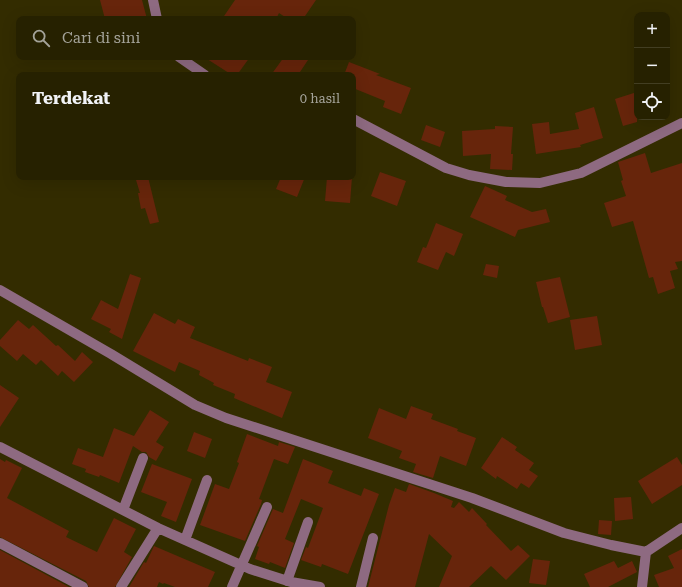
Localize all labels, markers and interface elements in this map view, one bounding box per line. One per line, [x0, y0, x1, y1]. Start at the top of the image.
map controls [634, 12, 670, 120]
button: + [634, 12, 670, 48]
search box [16, 16, 356, 60]
icon: search [30, 27, 52, 49]
text: Cari di sini [62, 29, 140, 47]
button: − [634, 48, 670, 84]
button: locate [634, 84, 670, 120]
text: Terdekat [32, 88, 110, 108]
text: 0 hasil [300, 91, 340, 106]

